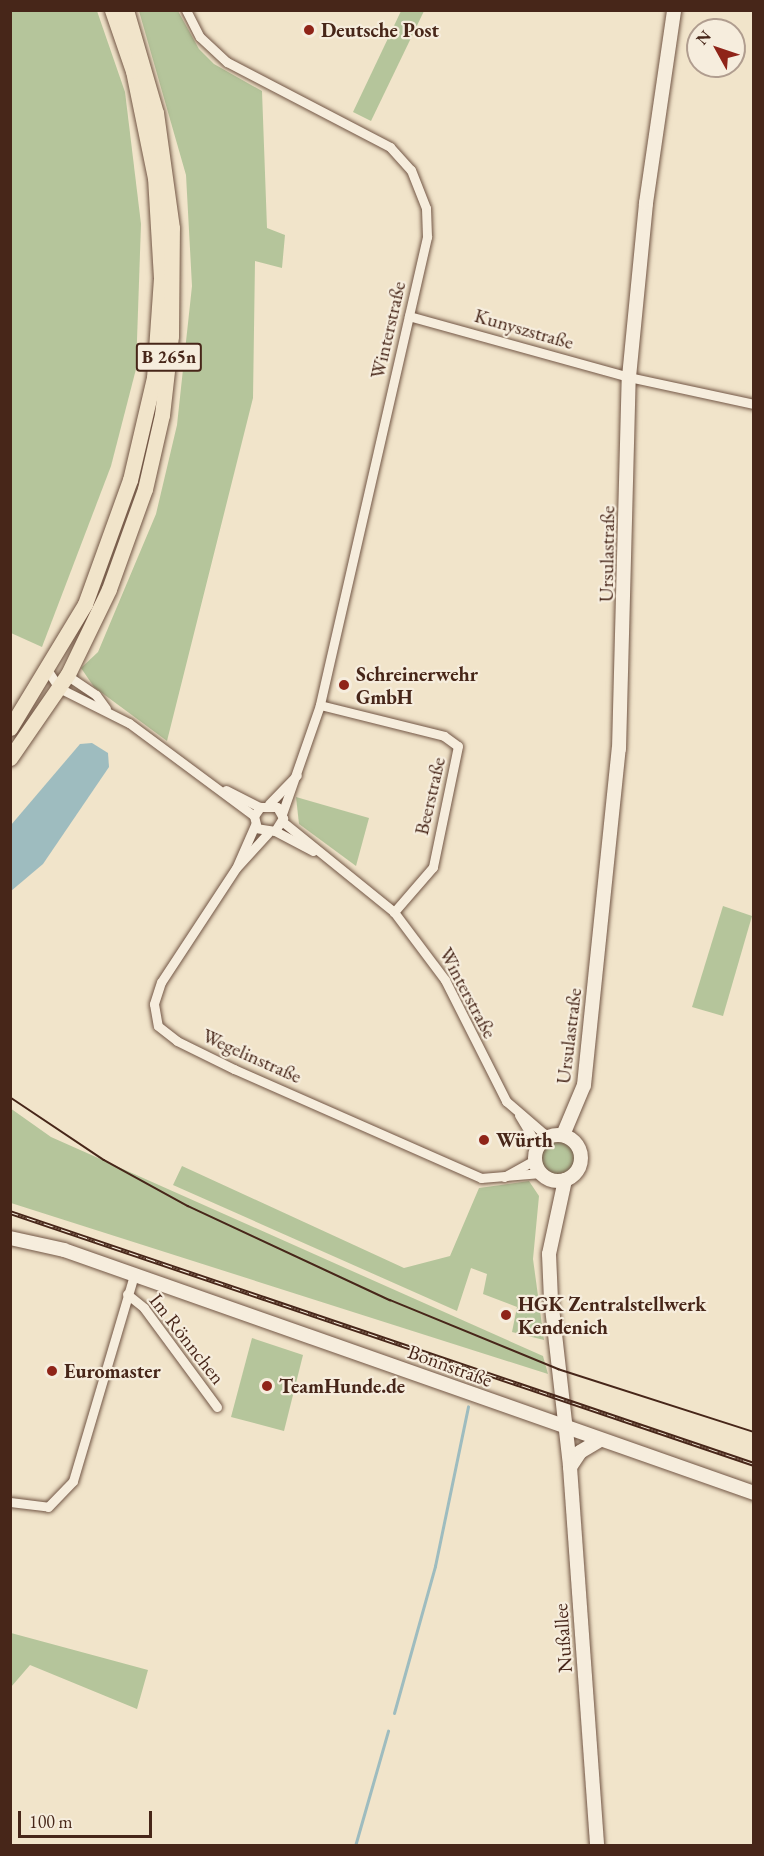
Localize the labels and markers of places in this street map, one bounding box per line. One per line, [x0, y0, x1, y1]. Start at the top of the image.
place label: Deutsche Post [321, 18, 439, 42]
marker: Deutsche Post [302, 23, 316, 37]
place label: Schreinerwehr GmbH [356, 662, 478, 709]
marker: Schreinerwehr GmbH [337, 678, 351, 692]
place label: Würth [496, 1128, 553, 1152]
marker: Würth [477, 1133, 491, 1147]
place label: HGK Zentralstellwerk Kendenich [518, 1292, 706, 1339]
marker: HGK Zentralstellwerk Kendenich [499, 1308, 513, 1322]
place label: Euromaster [64, 1359, 161, 1383]
marker: Euromaster [45, 1364, 59, 1378]
place label: TeamHunde.de [279, 1374, 405, 1398]
marker: TeamHunde.de [260, 1379, 274, 1393]

